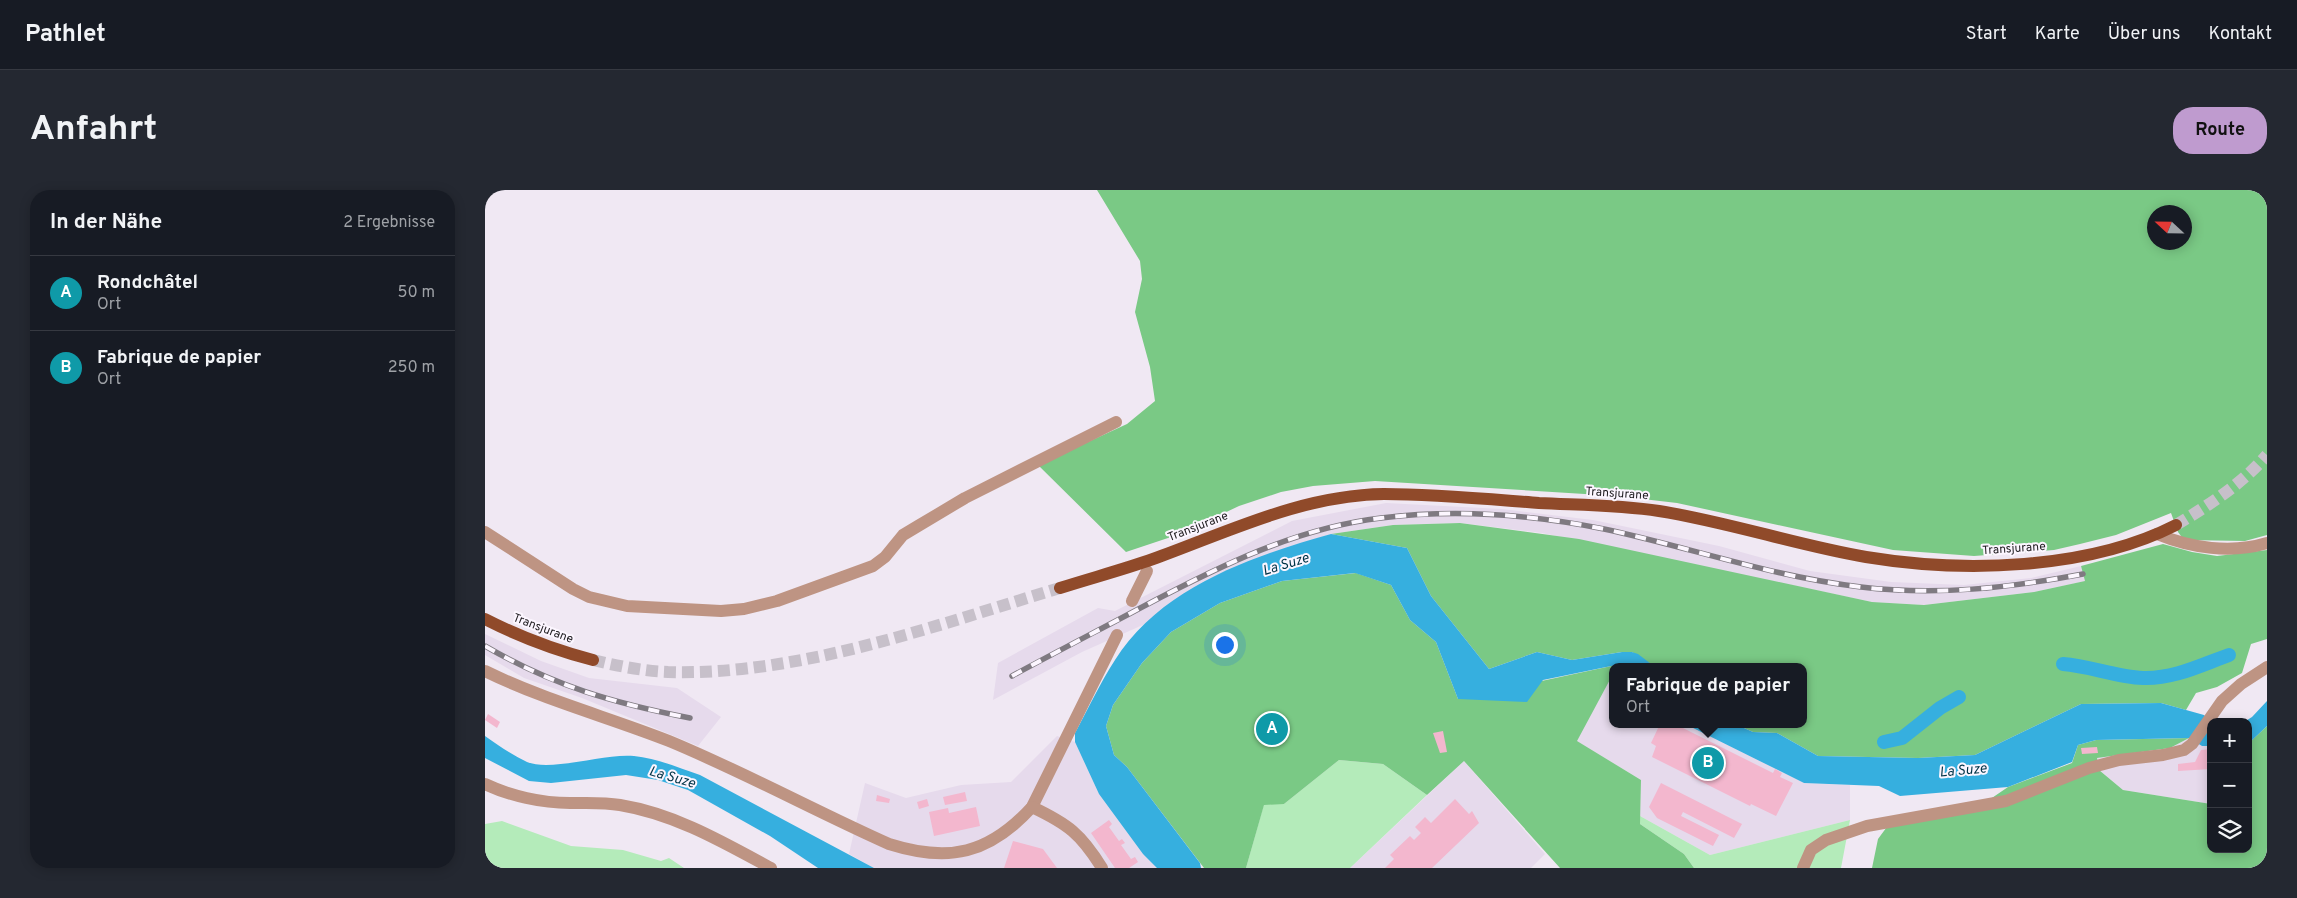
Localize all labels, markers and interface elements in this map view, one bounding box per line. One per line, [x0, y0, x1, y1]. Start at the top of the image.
text: Pathlet [25, 20, 106, 50]
text: Start [1966, 23, 2007, 46]
text: Karte [2035, 23, 2080, 46]
text: Über uns [2108, 23, 2180, 46]
text: Kontakt [2208, 23, 2272, 46]
button: Route [2173, 107, 2267, 154]
text: Anfahrt [30, 108, 157, 152]
north arrow [2147, 205, 2192, 250]
text: In der Nähe [50, 209, 162, 236]
text: 2 Ergebnisse [343, 213, 435, 233]
text: Rondchâtel [97, 271, 198, 295]
text: A [60, 283, 72, 303]
text: 50 m [398, 283, 435, 303]
text: Ort [97, 295, 121, 315]
text: Fabrique de papier [97, 346, 261, 370]
text: B [60, 358, 72, 378]
text: 250 m [388, 358, 435, 378]
text: Ort [97, 370, 121, 390]
street label: Transjurane [1585, 484, 1649, 504]
street label: Transjurane [1166, 508, 1230, 546]
street label: Transjurane [1982, 539, 2046, 559]
water label: La Suze [1261, 550, 1312, 580]
street label: Transjurane [511, 610, 575, 648]
your location [1212, 632, 1238, 658]
popup [1609, 663, 1807, 728]
text: Fabrique de papier [1626, 674, 1790, 698]
text: Ort [1626, 698, 1650, 718]
pin: A [1256, 710, 1288, 748]
map controls [2207, 718, 2252, 853]
button: + [2207, 718, 2252, 763]
pin: B [1692, 744, 1724, 782]
water label: La Suze [1939, 760, 1988, 782]
water label: La Suze [647, 763, 698, 793]
button: − [2207, 763, 2252, 808]
button: layers [2207, 808, 2252, 853]

